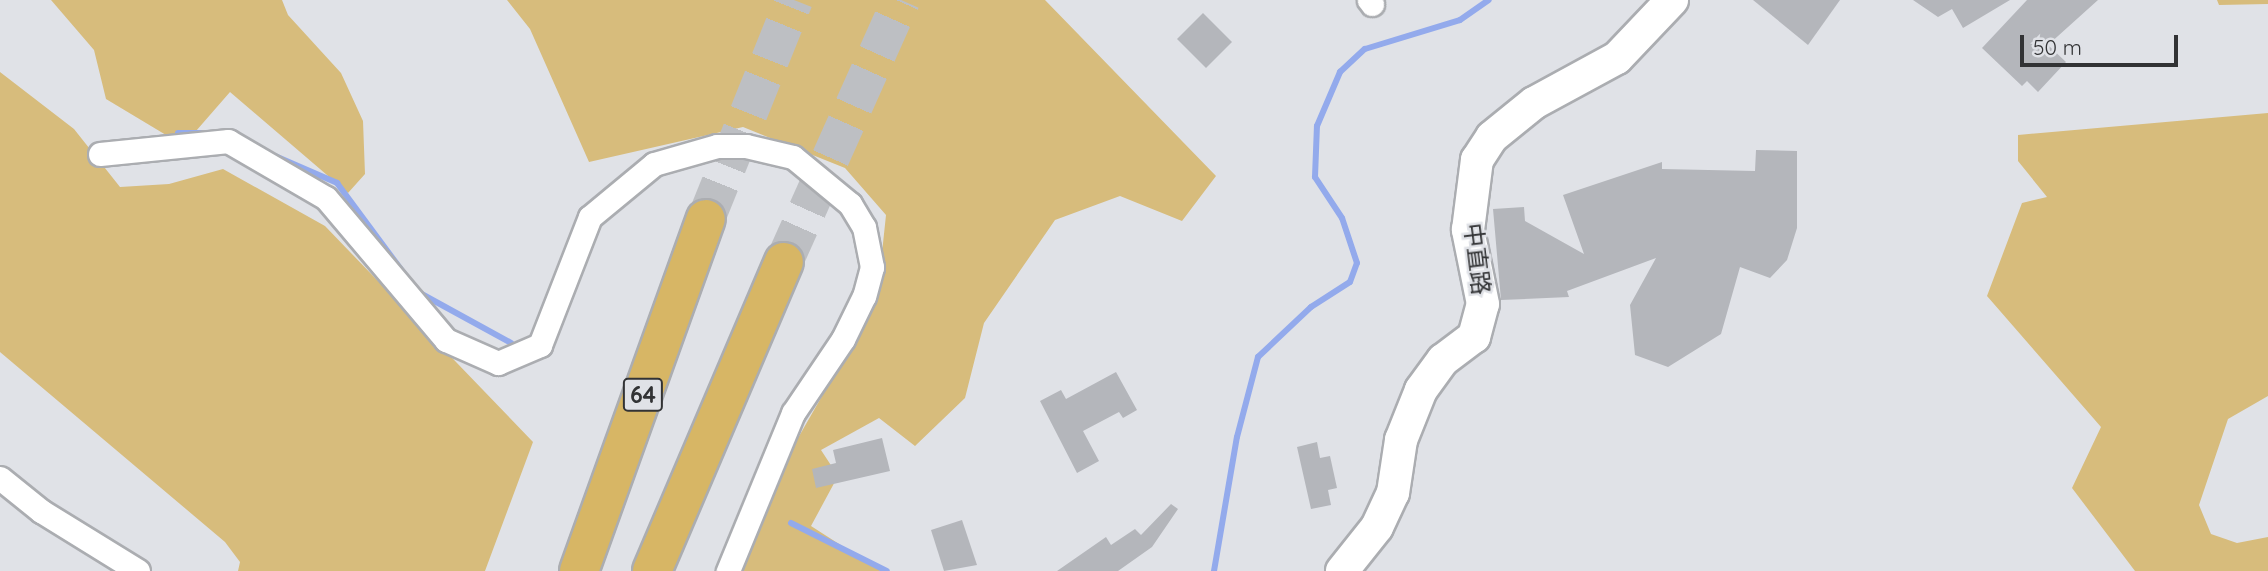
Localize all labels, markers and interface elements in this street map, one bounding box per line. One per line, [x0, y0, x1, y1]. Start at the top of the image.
scale bar [2023, 21, 2180, 65]
text: 50 m [2033, 34, 2082, 60]
street label: 中直路 [1458, 222, 1496, 296]
road number: 64 [622, 376, 664, 414]

